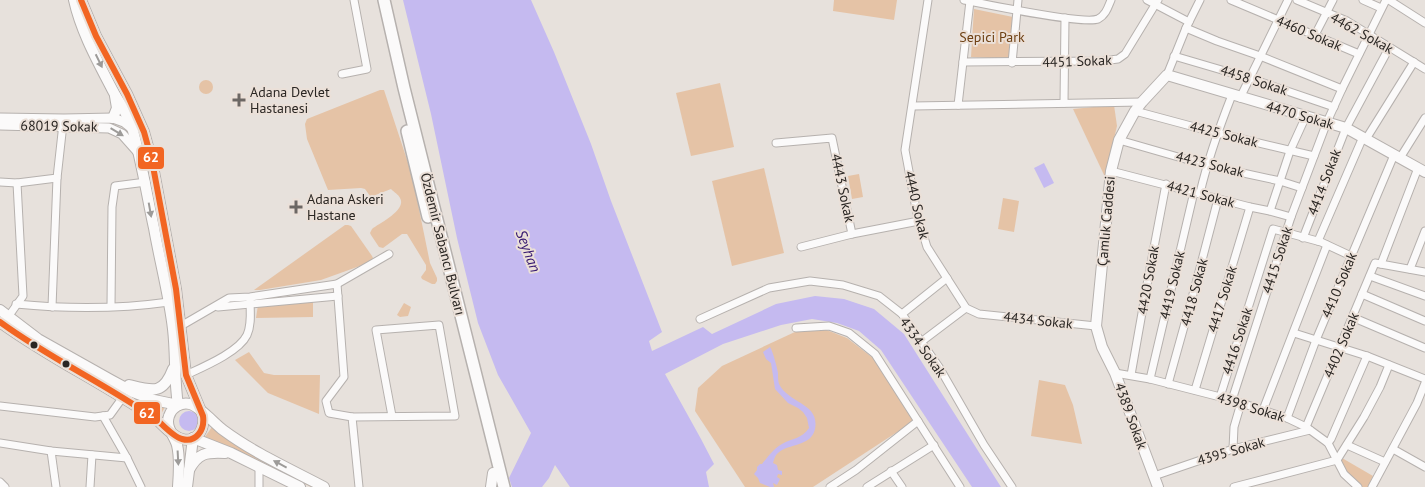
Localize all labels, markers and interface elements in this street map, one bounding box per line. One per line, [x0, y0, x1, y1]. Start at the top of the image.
street label: 4462 Sokak [1327, 8, 1397, 58]
street label: 4460 Sokak [1273, 11, 1345, 55]
park label: Sepici Park [959, 28, 1025, 46]
street label: 4451 Sokak [1042, 51, 1112, 71]
one-way arrow [95, 54, 103, 68]
street label: 4458 Sokak [1218, 61, 1290, 99]
place label: Adana Devlet Hastanesi [250, 83, 330, 117]
marker: Adana Devlet Hastanesi [232, 93, 246, 107]
street label: 4470 Sokak [1264, 97, 1336, 133]
street label: 68019 Sokak [20, 116, 98, 136]
street label: 4425 Sokak [1188, 117, 1260, 151]
one-way arrow [111, 128, 124, 137]
line badge: 62 [137, 146, 165, 170]
street label: 4414 Sokak [1303, 146, 1345, 218]
street label: 4423 Sokak [1174, 147, 1246, 181]
text: 62 [143, 148, 159, 166]
street label: 4443 Sokak [827, 152, 859, 224]
street label: 4440 Sokak [900, 169, 934, 241]
street label: Özdemir Sabancı Bulvarı [417, 171, 469, 317]
street label: Çamlık Caddesi [1093, 175, 1119, 267]
street label: 4421 Sokak [1165, 176, 1237, 212]
place label: Adana Askeri Hastane [307, 190, 384, 224]
marker: Adana Askeri Hastane [289, 200, 303, 214]
one-way arrow [147, 202, 155, 218]
street label: 4415 Sokak [1258, 224, 1296, 296]
water label: Seyhan [512, 227, 545, 275]
street label: 4420 Sokak [1133, 244, 1163, 316]
street label: 4419 Sokak [1155, 249, 1189, 321]
street label: 4410 Sokak [1317, 249, 1361, 321]
street label: 4418 Sokak [1176, 256, 1212, 328]
street label: 4417 Sokak [1203, 263, 1241, 335]
street label: 4416 Sokak [1218, 305, 1256, 377]
street label: 4434 Sokak [1002, 307, 1074, 333]
street label: 4402 Sokak [1319, 309, 1363, 381]
street label: 4334 Sokak [896, 313, 950, 381]
unlabelled marker [29, 340, 39, 350]
unlabelled marker [61, 359, 71, 369]
street label: 4389 Sokak [1111, 380, 1151, 452]
street label: 4398 Sokak [1215, 388, 1287, 426]
line badge: 62 [133, 401, 161, 425]
text: 62 [139, 404, 155, 422]
street label: 4395 Sokak [1195, 433, 1267, 469]
one-way arrow [174, 450, 182, 466]
one-way arrow [273, 460, 288, 468]

